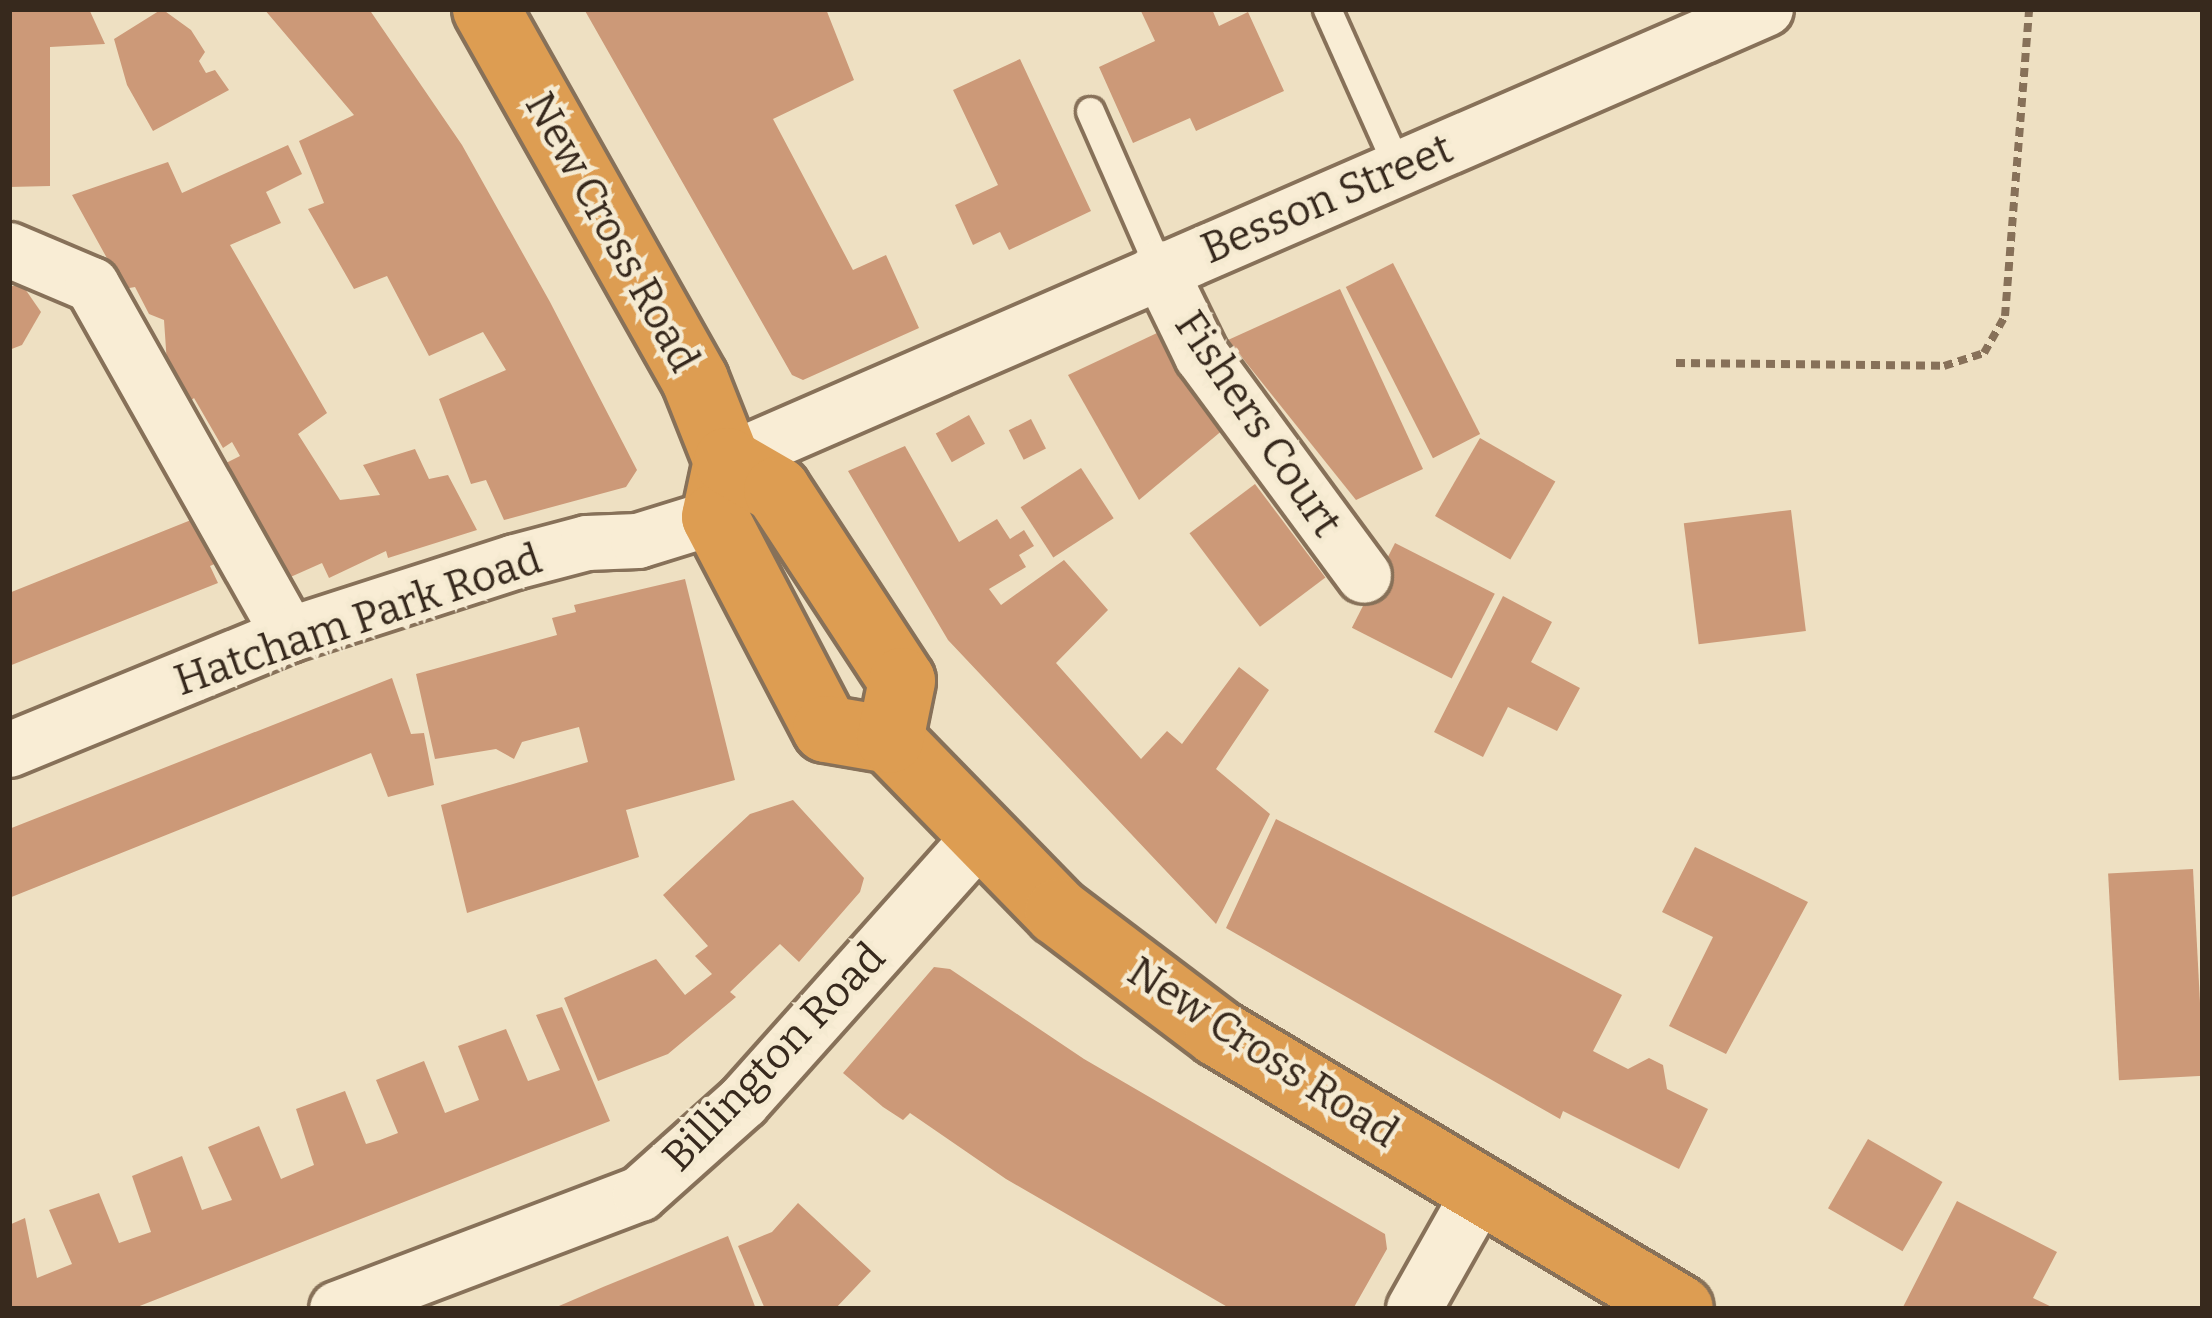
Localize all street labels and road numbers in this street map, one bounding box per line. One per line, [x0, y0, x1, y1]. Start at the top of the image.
street label: New Cross Road [514, 83, 710, 381]
street label: Besson Street [1194, 124, 1460, 274]
street label: Fishers Court [1164, 302, 1352, 546]
street label: Hatcham Park Road [168, 534, 548, 706]
street label: Billington Road [652, 932, 896, 1182]
street label: New Cross Road [1119, 946, 1407, 1158]

